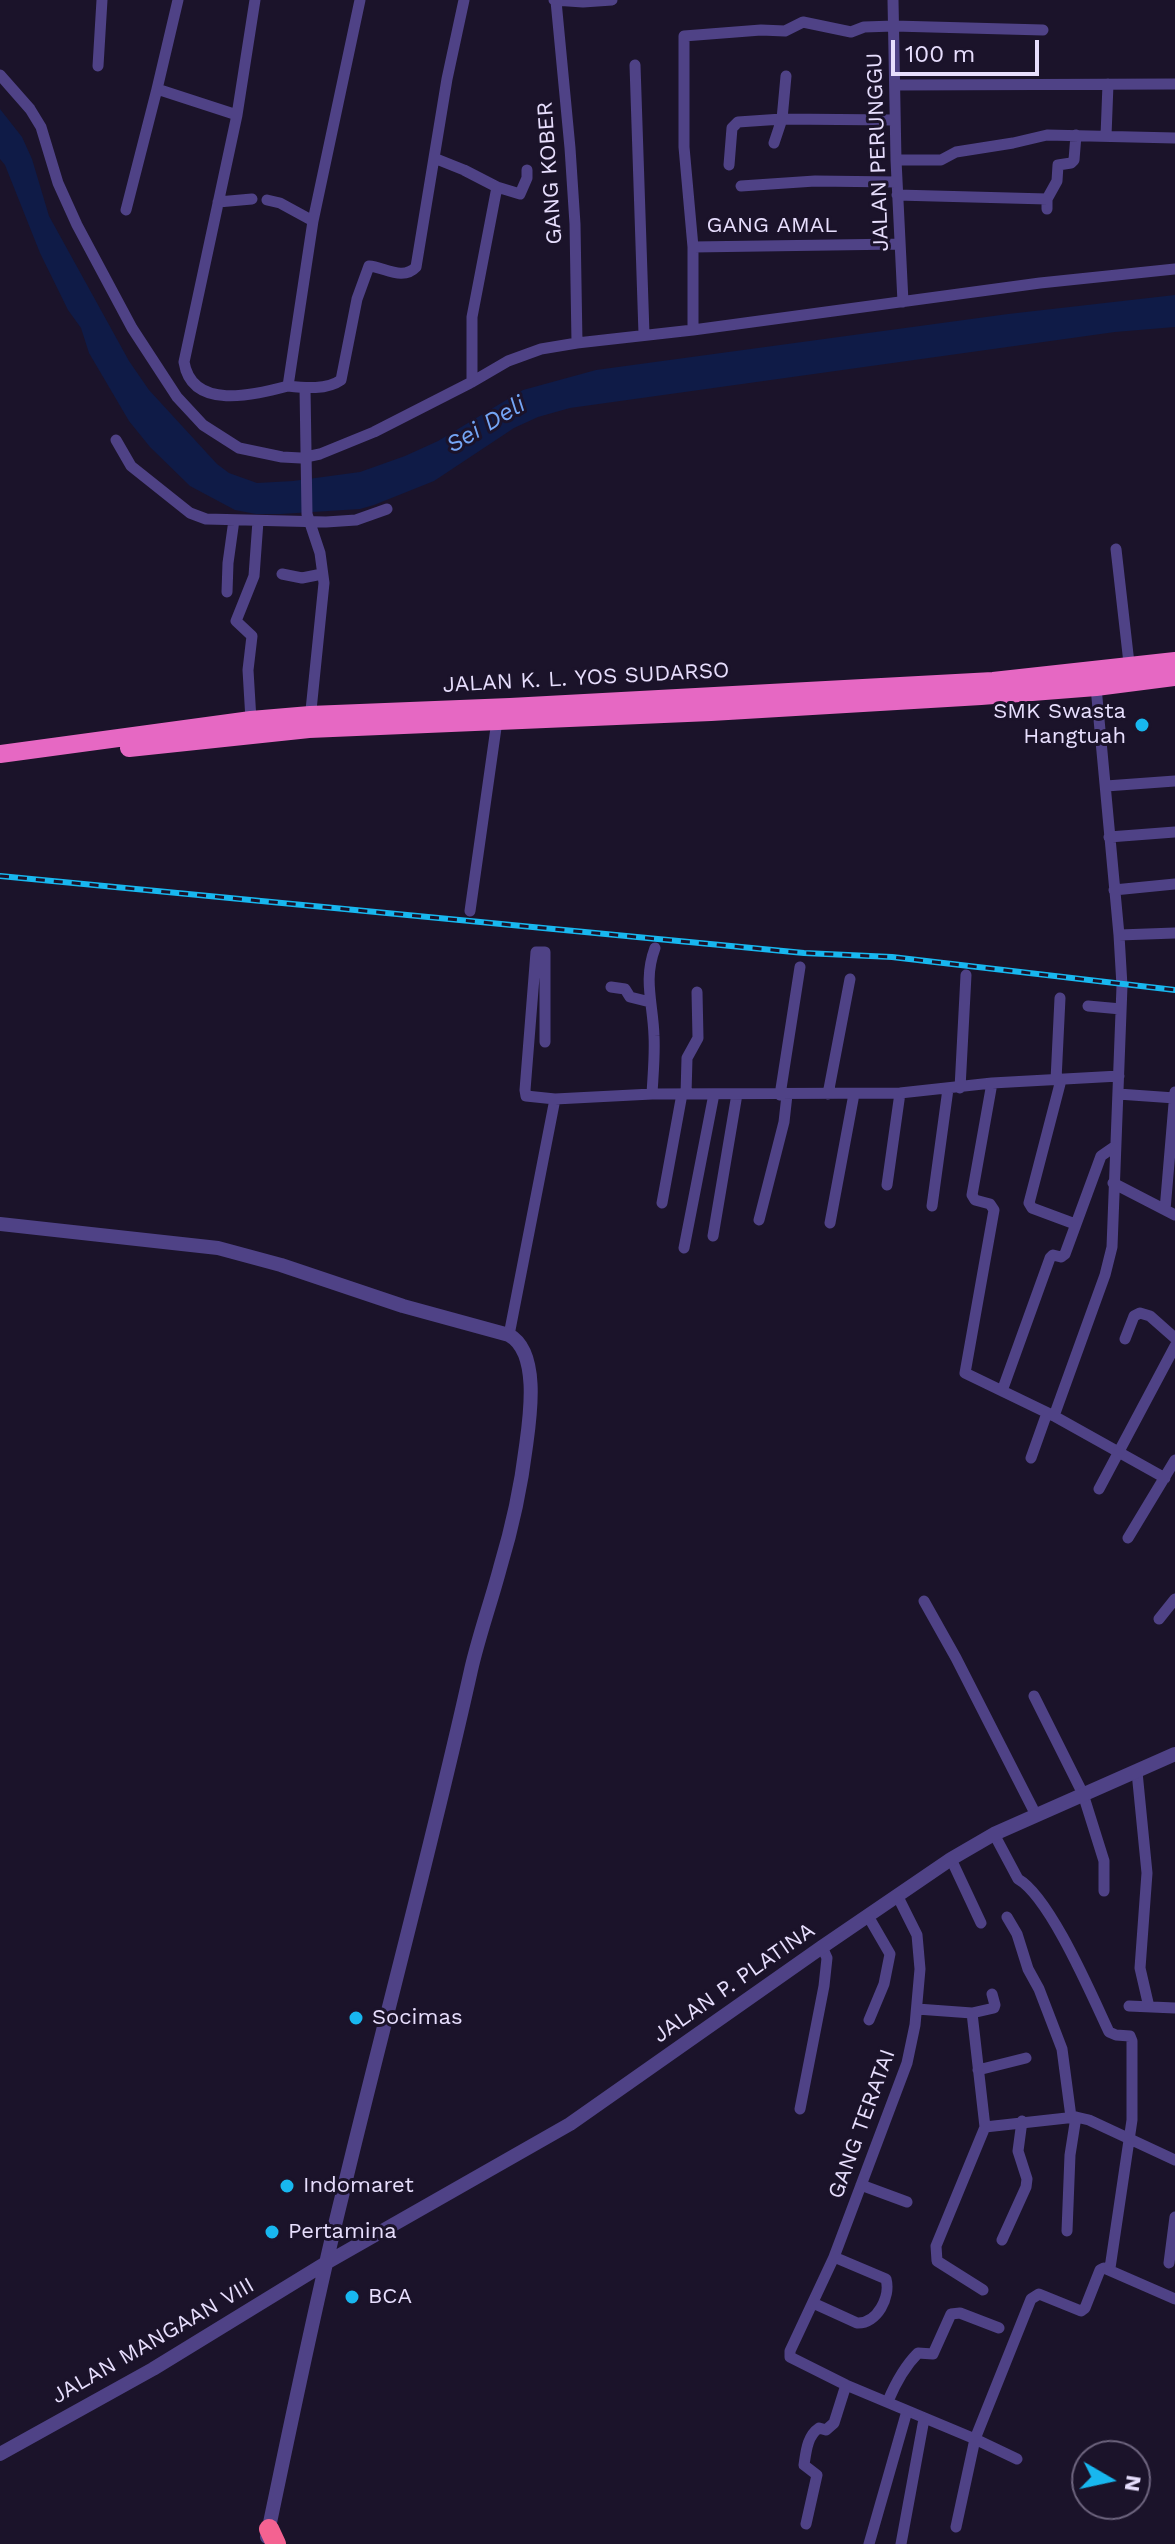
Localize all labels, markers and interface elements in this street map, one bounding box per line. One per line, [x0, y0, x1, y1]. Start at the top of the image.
scale bar [895, 24, 1043, 74]
text: 100 m [905, 40, 975, 68]
street label: JALAN PERUNGGU [861, 52, 895, 252]
street label: GANG KOBER [532, 101, 568, 245]
street label: GANG AMAL [706, 213, 838, 239]
water label: Sei Deli [441, 390, 531, 460]
street label: JALAN K. L. YOS SUDARSO [442, 657, 730, 699]
place label: SMK Swasta Hangtuah [993, 699, 1126, 750]
marker: SMK Swasta Hangtuah [1133, 716, 1151, 734]
street label: JALAN P. PLATINA [648, 1917, 820, 2049]
place label: Socimas [372, 2005, 462, 2031]
marker: Socimas [347, 2009, 365, 2027]
street label: GANG TERATAI [823, 2046, 901, 2202]
place label: Indomaret [303, 2173, 414, 2199]
marker: Indomaret [278, 2177, 296, 2195]
place label: Pertamina [288, 2219, 397, 2245]
marker: Pertamina [263, 2223, 281, 2241]
street label: JALAN MANGAAN VIII [47, 2272, 259, 2410]
place label: BCA [368, 2284, 412, 2310]
marker: BCA [343, 2288, 361, 2306]
north arrow [1071, 2440, 1151, 2520]
text: N [1120, 2474, 1147, 2494]

